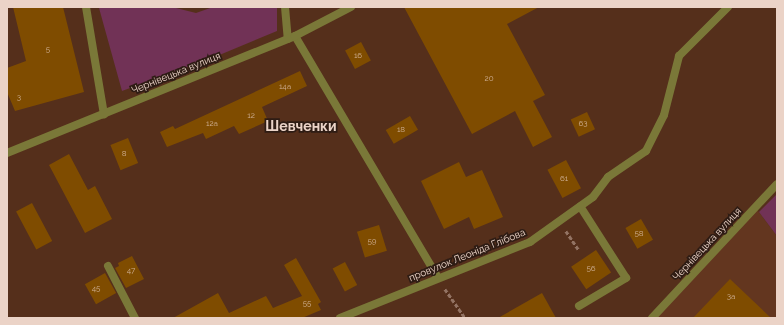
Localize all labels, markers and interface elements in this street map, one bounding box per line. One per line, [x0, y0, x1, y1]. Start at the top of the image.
house number: 5 [46, 45, 50, 55]
street label: Чернівецька вулиця [130, 50, 222, 96]
house number: 16 [354, 51, 362, 61]
house number: 20 [484, 74, 494, 84]
house number: 14а [279, 82, 291, 92]
house number: 3 [17, 93, 21, 103]
house number: 12 [247, 111, 255, 121]
district label: Шевченки [265, 118, 337, 134]
house number: 12а [206, 119, 218, 129]
house number: 63 [578, 119, 588, 129]
house number: 18 [397, 125, 405, 135]
house number: 8 [122, 149, 126, 159]
house number: 61 [560, 174, 568, 184]
street label: Чернівецька вулиця [670, 205, 744, 283]
street label: провулок Леоніда Глібова [407, 226, 527, 284]
house number: 58 [634, 229, 644, 239]
house number: 59 [367, 237, 377, 247]
house number: 56 [586, 264, 596, 274]
house number: 47 [127, 266, 135, 276]
house number: 45 [92, 284, 100, 294]
house number: 3а [727, 292, 735, 302]
house number: 55 [303, 299, 311, 309]

